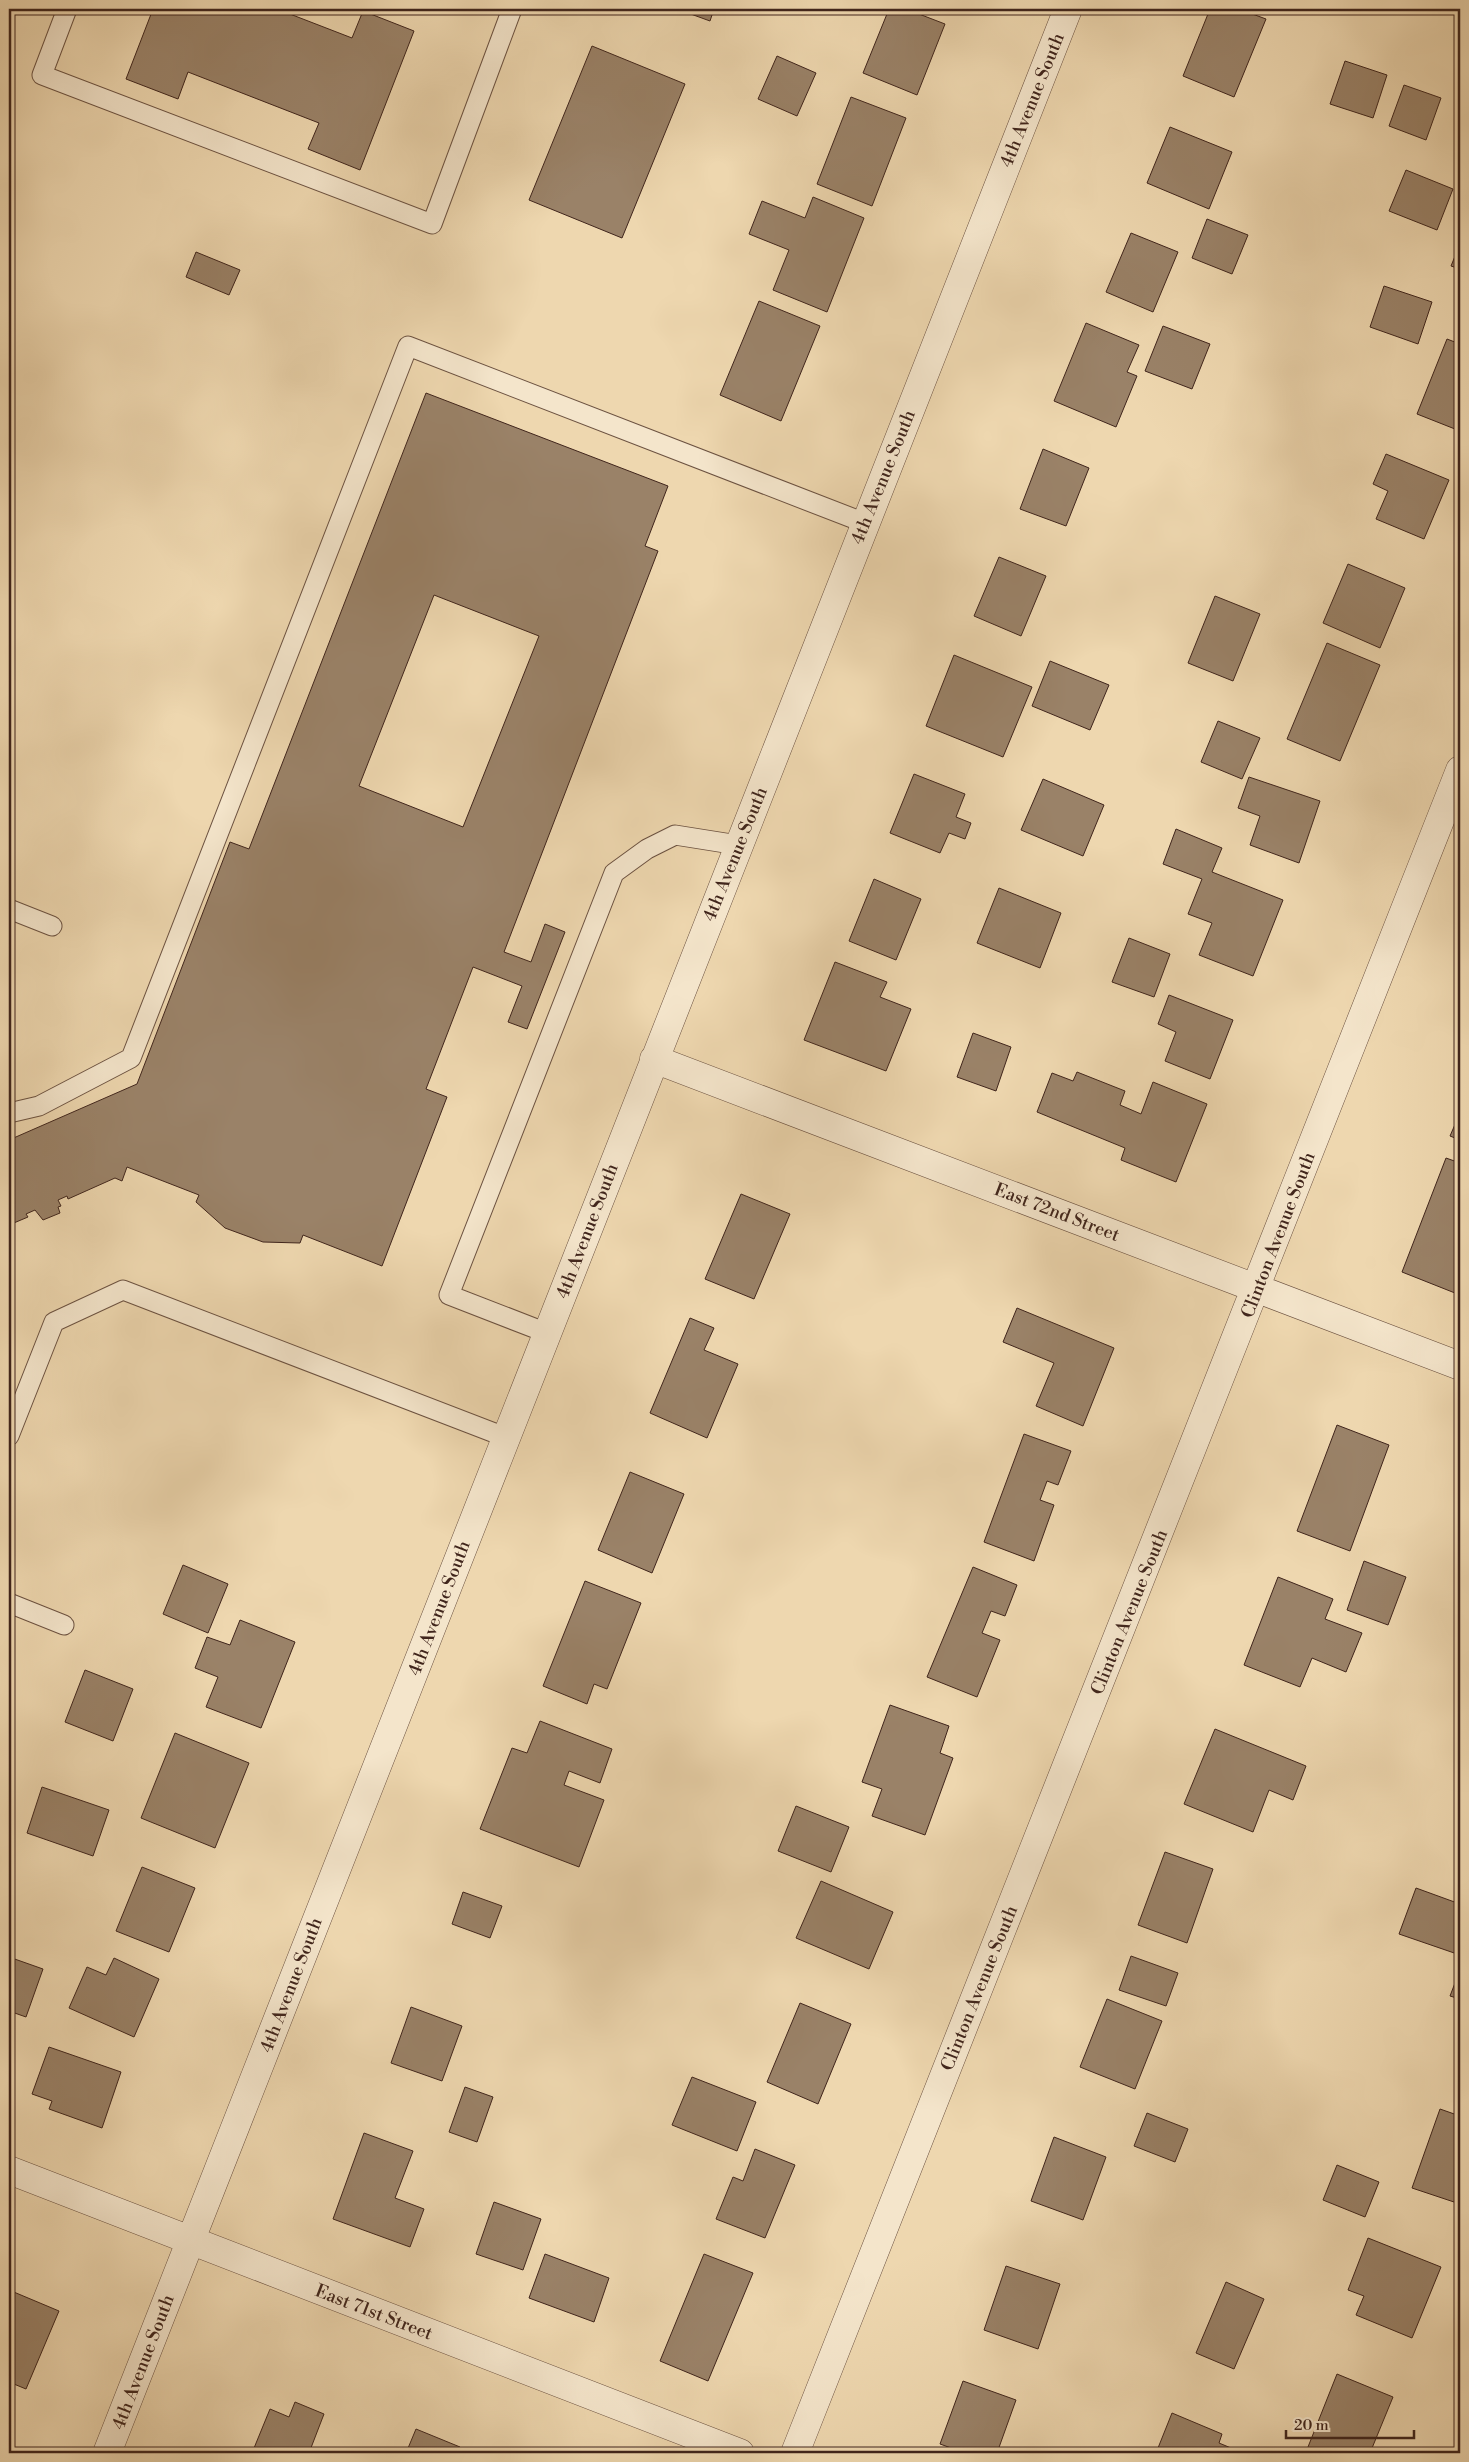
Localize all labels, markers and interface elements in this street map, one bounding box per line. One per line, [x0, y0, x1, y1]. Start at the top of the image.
street label: 4th Avenue South [995, 29, 1070, 171]
street label: 4th Avenue South [846, 406, 921, 548]
street label: 4th Avenue South [698, 783, 773, 925]
street label: Clinton Avenue South [1236, 1149, 1321, 1322]
street label: 4th Avenue South [551, 1160, 624, 1302]
street label: East 72nd Street [991, 1178, 1123, 1247]
street label: Clinton Avenue South [1086, 1526, 1173, 1698]
street label: 4th Avenue South [403, 1537, 476, 1679]
street label: Clinton Avenue South [936, 1902, 1023, 2074]
street label: 4th Avenue South [255, 1914, 328, 2056]
street label: East 71st Street [312, 2279, 436, 2346]
street label: 4th Avenue South [107, 2291, 180, 2433]
scale bar [1286, 2407, 1414, 2439]
text: 20 m [1294, 2416, 1329, 2435]

